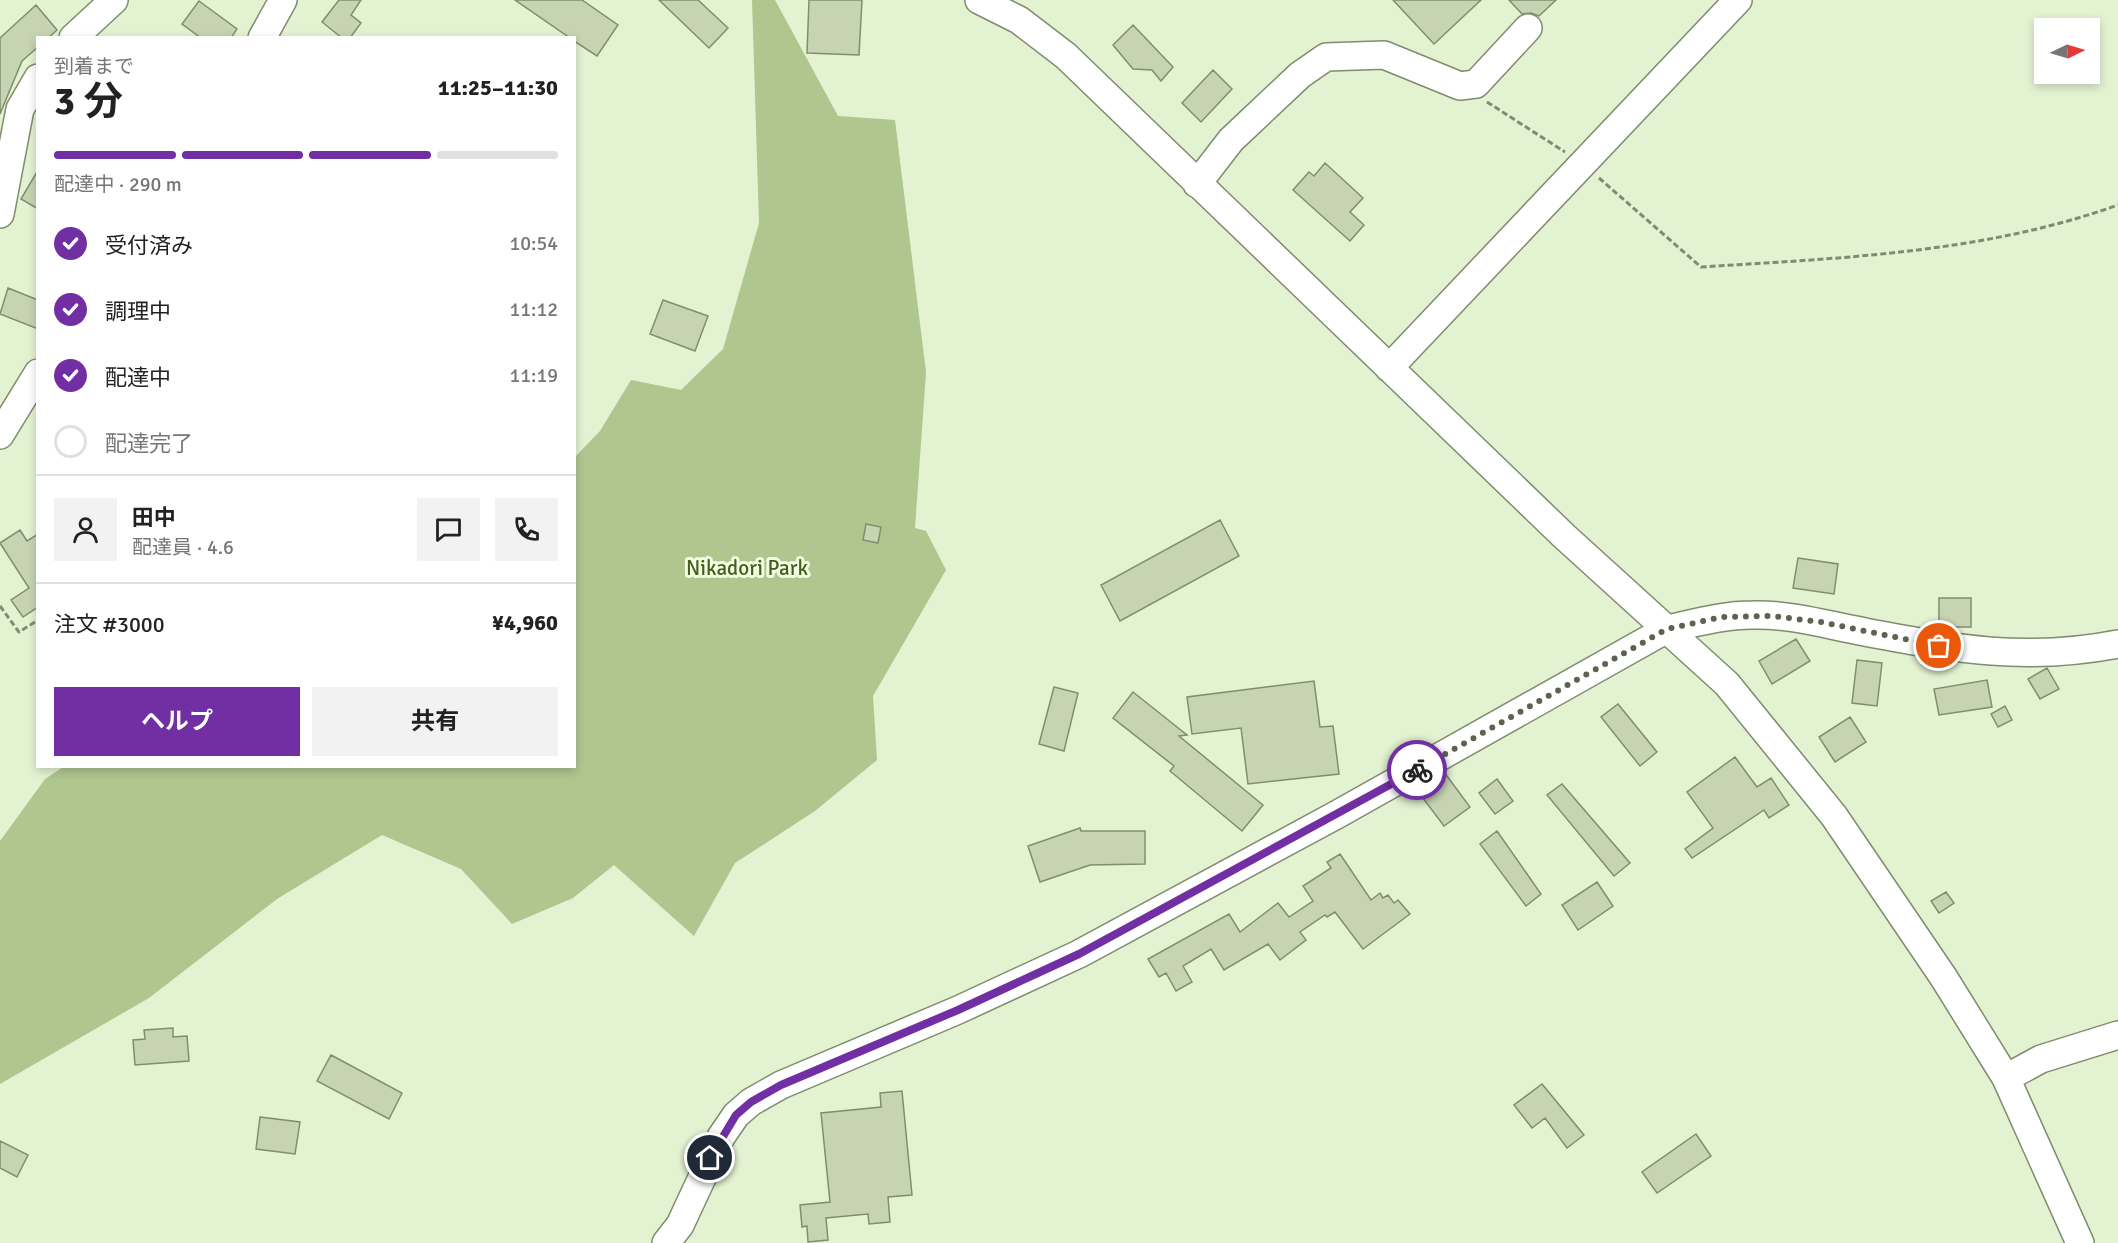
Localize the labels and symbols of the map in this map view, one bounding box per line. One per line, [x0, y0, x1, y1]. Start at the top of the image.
north arrow [2034, 18, 2100, 84]
park label: Nikadori Park [686, 555, 808, 581]
pin [1913, 620, 1964, 671]
courier [1387, 740, 1447, 800]
pin [684, 1132, 735, 1183]

